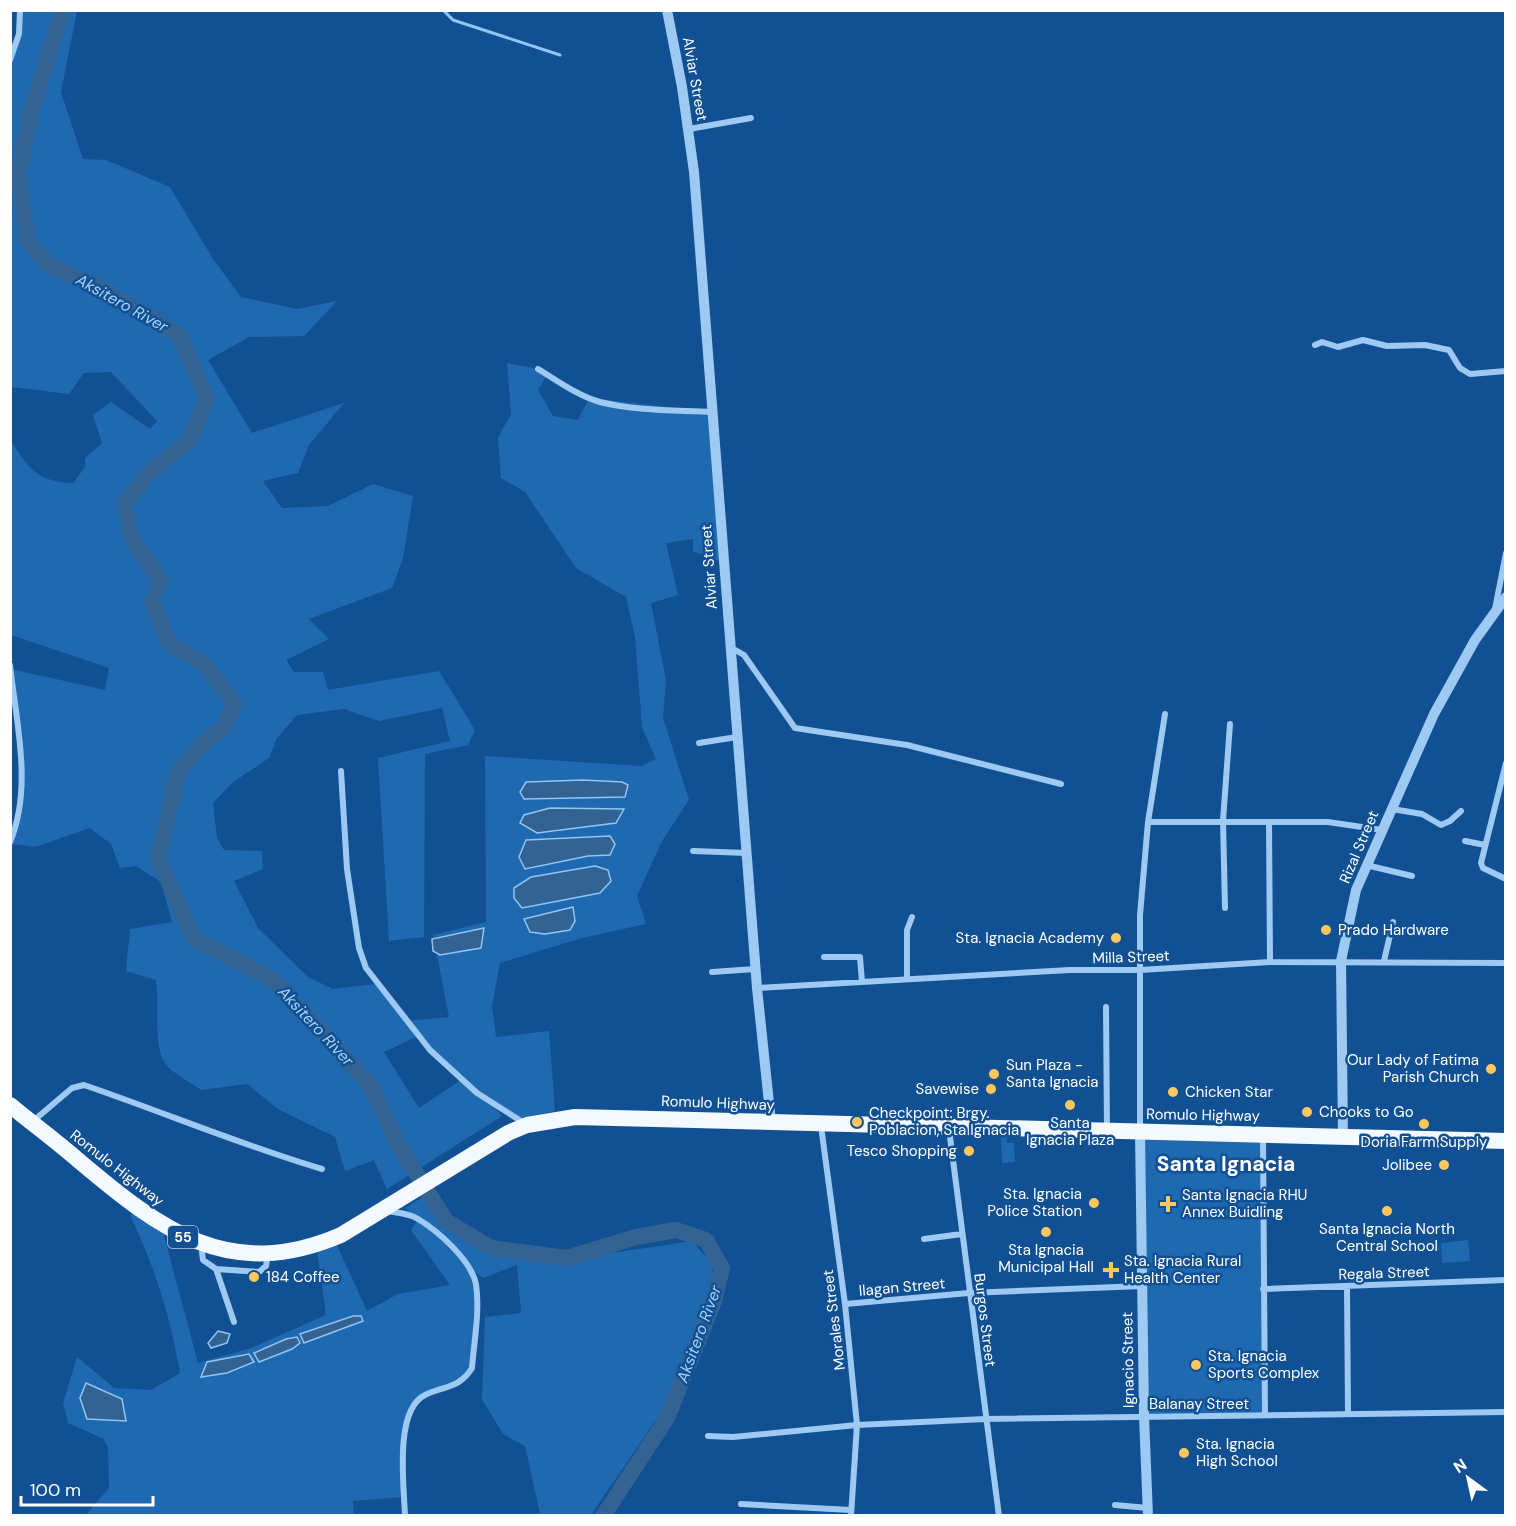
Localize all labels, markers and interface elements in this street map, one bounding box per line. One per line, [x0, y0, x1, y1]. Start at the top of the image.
street label: Alviar Street [678, 35, 712, 123]
water label: Aksitero River [71, 269, 173, 337]
street label: Alviar Street [696, 524, 722, 610]
street label: Rizal Street [1335, 807, 1383, 887]
place label: Prado Hardware [1338, 920, 1449, 940]
marker: Prado Hardware [1319, 923, 1333, 937]
place label: Sta. Ignacia Academy [956, 928, 1105, 948]
marker: Sta. Ignacia Academy [1109, 931, 1123, 945]
street label: Milla Street [1092, 946, 1170, 968]
water label: Aksitero River [273, 981, 359, 1071]
place label: Our Lady of Fatima Parish Church [1347, 1050, 1479, 1087]
place label: Sun Plaza - Santa Ignacia [1006, 1055, 1099, 1092]
marker: Our Lady of Fatima Parish Church [1484, 1062, 1498, 1076]
marker: Sun Plaza - Santa Ignacia [987, 1067, 1001, 1081]
place label: Savewise [916, 1079, 979, 1099]
marker: Savewise [984, 1082, 998, 1096]
place label: Chicken Star [1185, 1082, 1273, 1102]
marker: Chicken Star [1166, 1085, 1180, 1099]
street label: Romulo Highway [661, 1091, 776, 1115]
marker: Santa Ignacia Plaza [1063, 1098, 1077, 1112]
place label: Chooks to Go [1319, 1102, 1414, 1122]
place label: Checkpoint: Brgy. Poblacion, Sta Ignacia [869, 1103, 1019, 1140]
street label: Romulo Highway [1146, 1104, 1261, 1126]
marker: Chooks to Go [1300, 1105, 1314, 1119]
place label: Santa Ignacia Plaza [1026, 1113, 1114, 1150]
marker: Checkpoint: Brgy. Poblacion, Sta Ignacia [850, 1115, 864, 1129]
marker: Doria Farm Supply [1417, 1117, 1431, 1131]
street label: Romulo Highway [66, 1125, 169, 1211]
place label: Doria Farm Supply [1361, 1132, 1488, 1152]
place label: Tesco Shopping [847, 1141, 957, 1161]
marker: Tesco Shopping [962, 1144, 976, 1158]
district label: Santa Ignacia [1157, 1150, 1295, 1178]
place label: Jolibee [1382, 1155, 1432, 1175]
marker: Jolibee [1437, 1158, 1451, 1172]
place label: Sta. Ignacia Police Station [987, 1184, 1082, 1221]
place label: Santa Ignacia RHU Annex Buidling [1182, 1185, 1307, 1222]
marker: Santa Ignacia RHU Annex Buidling [1159, 1195, 1177, 1213]
marker: Sta. Ignacia Police Station [1087, 1196, 1101, 1210]
marker: Santa Ignacia North Central School [1380, 1204, 1394, 1218]
place label: Santa Ignacia North Central School [1319, 1219, 1455, 1256]
marker: Sta Ignacia Municipal Hall [1039, 1225, 1053, 1239]
road number: 55 [168, 1226, 198, 1248]
place label: Sta Ignacia Municipal Hall [998, 1240, 1094, 1277]
place label: Sta. Ignacia Rural Health Center [1124, 1251, 1241, 1288]
marker: Sta. Ignacia Rural Health Center [1102, 1261, 1120, 1279]
street label: Regala Street [1338, 1261, 1430, 1285]
place label: 184 Coffee [266, 1267, 340, 1287]
street label: Morales Street [818, 1268, 850, 1371]
marker: 184 Coffee [247, 1270, 261, 1284]
street label: Burgos Street [969, 1272, 1001, 1368]
street label: Ilagan Street [858, 1273, 946, 1301]
water label: Aksitero River [671, 1281, 727, 1386]
street label: Ignacio Street [1117, 1312, 1139, 1408]
place label: Sta. Ignacia Sports Complex [1208, 1346, 1320, 1383]
marker: Sta. Ignacia Sports Complex [1189, 1358, 1203, 1372]
street label: Balanay Street [1149, 1394, 1249, 1414]
place label: Sta. Ignacia High School [1196, 1434, 1278, 1471]
marker: Sta. Ignacia High School [1177, 1446, 1191, 1460]
north arrow [1438, 1448, 1498, 1508]
text: N [1449, 1454, 1471, 1478]
scale bar [21, 1469, 153, 1507]
text: 100 m [30, 1478, 81, 1502]

